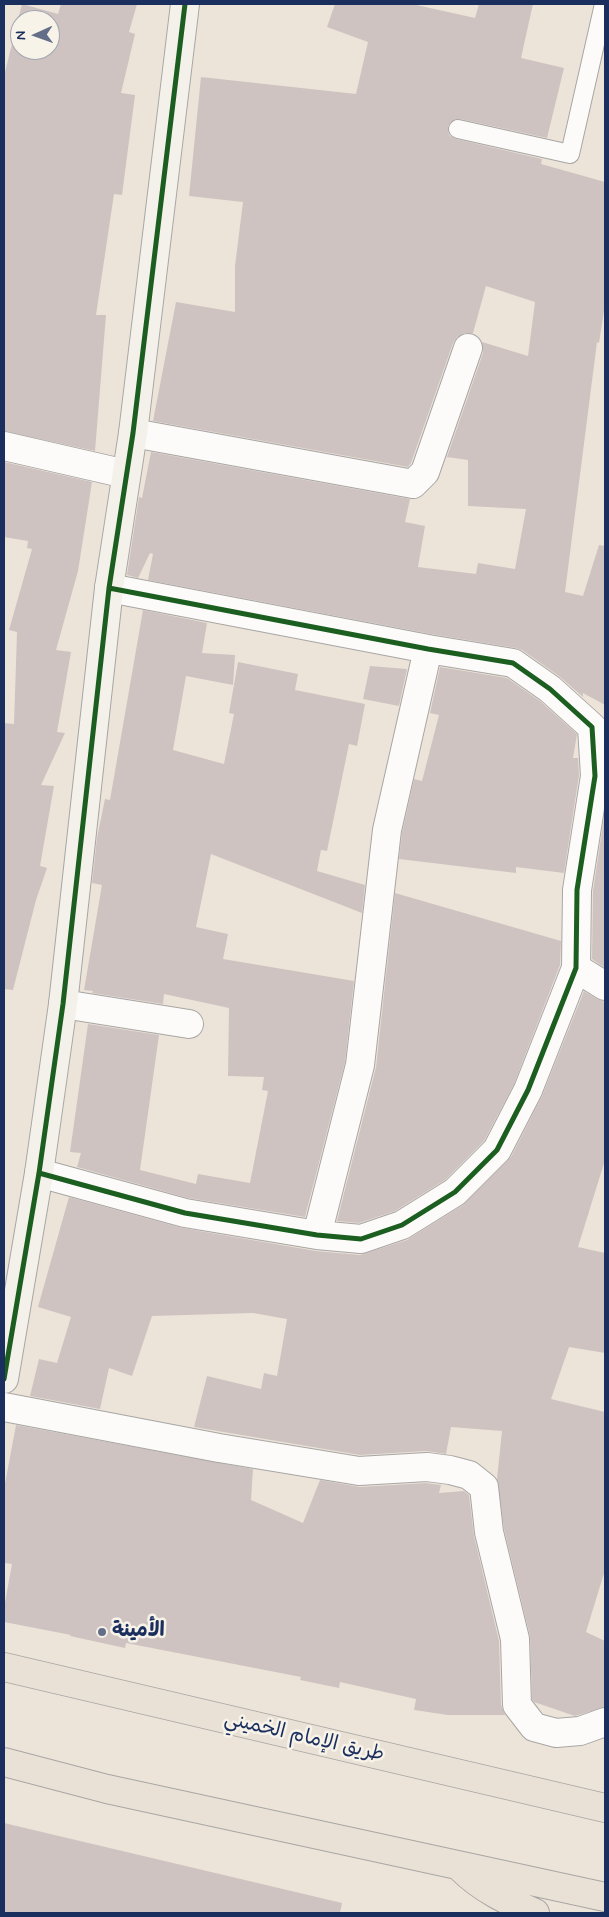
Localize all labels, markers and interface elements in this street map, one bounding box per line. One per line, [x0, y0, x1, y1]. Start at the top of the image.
north arrow [10, 10, 60, 60]
text: N [12, 31, 30, 40]
place label: الأمينة [112, 1620, 165, 1644]
marker: الأمينة [96, 1626, 108, 1638]
street label: طريق الإمام الخميني [222, 1708, 386, 1768]

